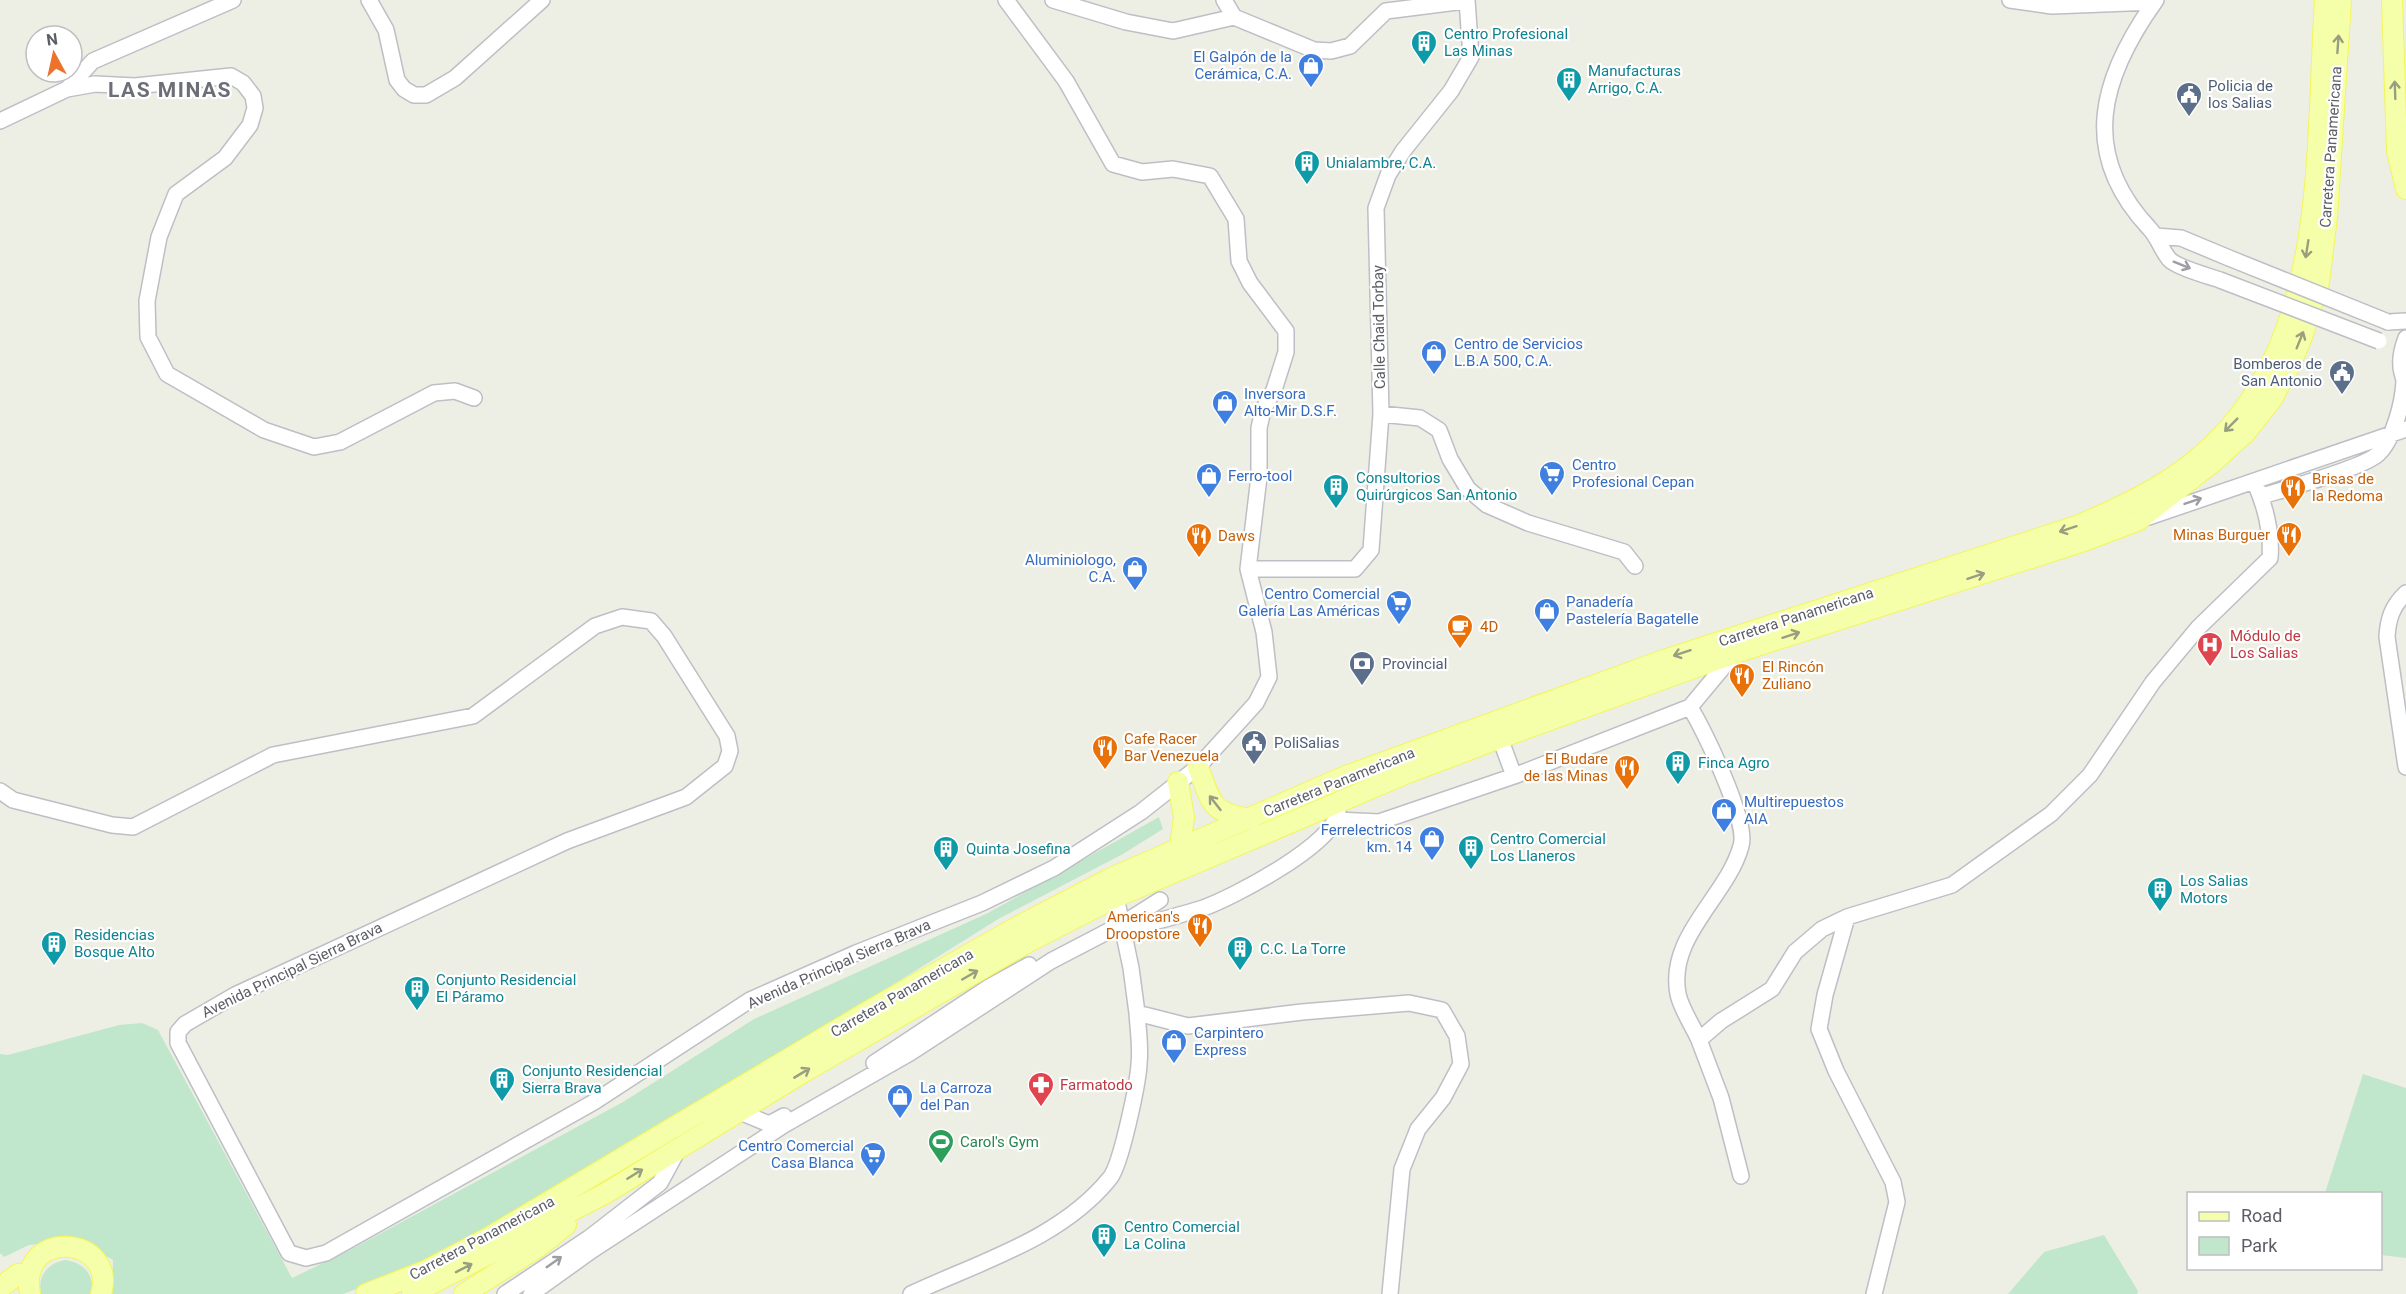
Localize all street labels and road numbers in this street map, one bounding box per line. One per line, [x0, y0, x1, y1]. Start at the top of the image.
street label: Carretera Panamericana [2316, 66, 2346, 228]
street label: Calle Chaid Torbay [1369, 265, 1389, 389]
street label: Carretera Panamericana [1716, 583, 1876, 651]
street label: Carretera Panamericana [1261, 743, 1417, 821]
street label: Avenida Principal Sierra Brava [745, 915, 933, 1013]
street label: Avenida Principal Sierra Brava [199, 918, 385, 1022]
street label: Carretera Panamericana [827, 945, 977, 1041]
street label: Carretera Panamericana [406, 1192, 558, 1284]

